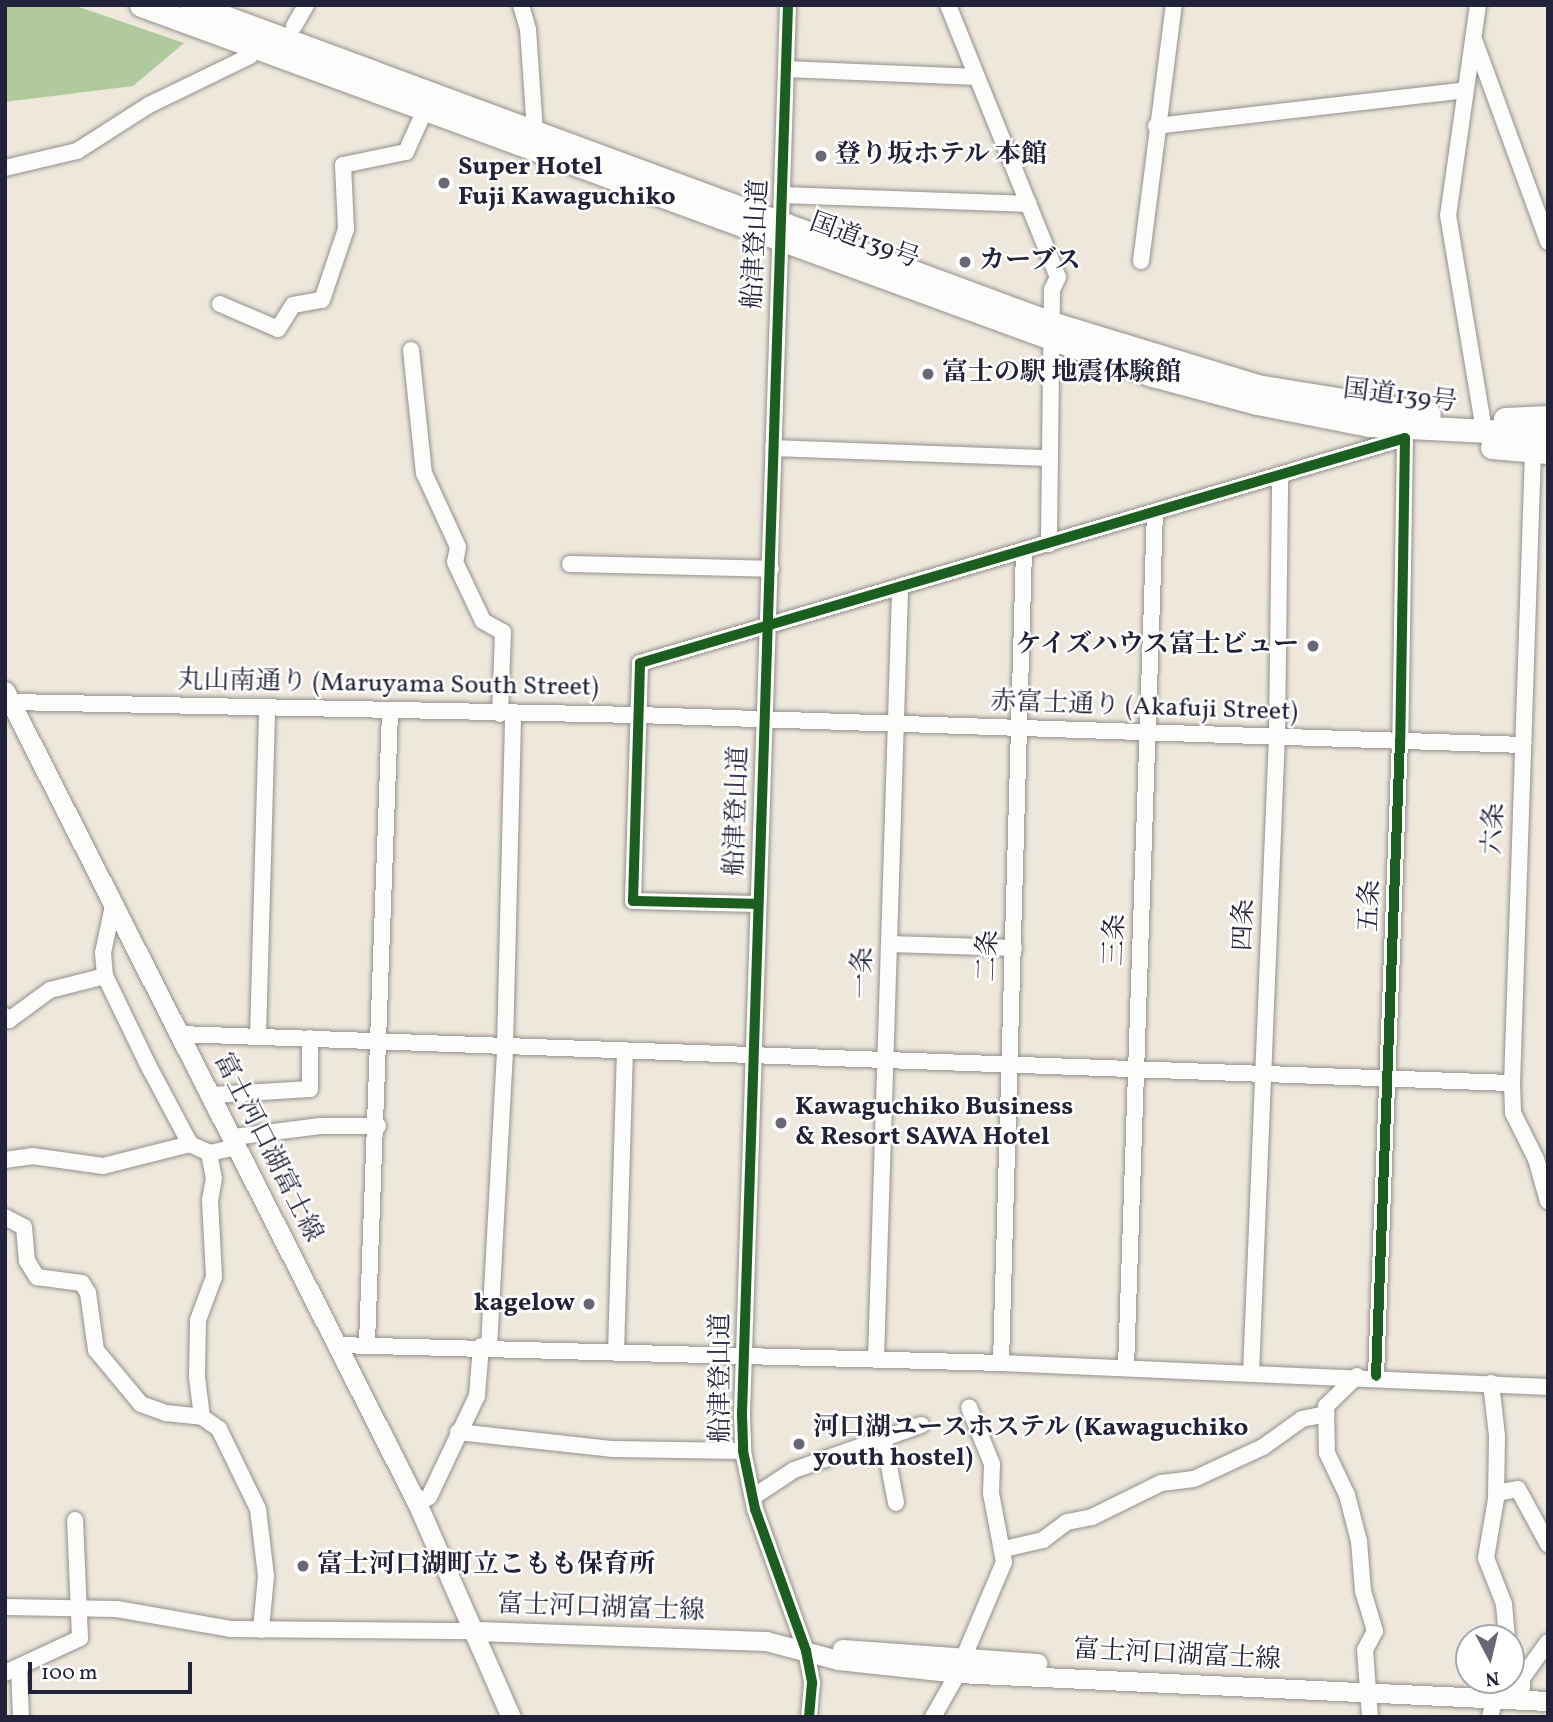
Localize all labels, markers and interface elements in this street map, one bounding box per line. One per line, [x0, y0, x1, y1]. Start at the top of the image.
place label: 登り坂ホテル 本館 [835, 140, 1048, 172]
marker: 登り坂ホテル 本館 [813, 148, 829, 164]
place label: Super Hotel Fuji Kawaguchiko [458, 152, 676, 214]
marker: Super Hotel Fuji Kawaguchiko [436, 175, 452, 191]
street label: 船津登山道 [738, 178, 776, 310]
street label: 国道139号 [805, 208, 923, 276]
place label: カーブス [979, 246, 1083, 278]
marker: カーブス [957, 254, 973, 270]
place label: 富士の駅 地震体験館 [942, 358, 1181, 390]
marker: 富士の駅 地震体験館 [920, 366, 936, 382]
street label: 国道139号 [1341, 375, 1459, 419]
place label: ケイズハウス富士ビュー [1013, 630, 1299, 662]
marker: ケイズハウス富士ビュー [1305, 638, 1321, 654]
street label: 丸山南通り (Maruyama South Street) [177, 666, 599, 704]
street label: 赤富士通り (Akafuji Street) [990, 687, 1298, 729]
street label: 船津登山道 [720, 745, 756, 877]
street label: 六条 [1479, 802, 1511, 856]
street label: 五条 [1355, 879, 1387, 933]
street label: 四条 [1229, 898, 1261, 952]
street label: 三条 [1100, 913, 1132, 967]
street label: 二条 [973, 929, 1005, 983]
street label: 一条 [848, 947, 880, 999]
street label: 富士河口湖富士線 [206, 1048, 328, 1248]
place label: Kawaguchiko Business & Resort SAWA Hotel [795, 1092, 1073, 1154]
marker: Kawaguchiko Business & Resort SAWA Hotel [773, 1115, 789, 1131]
place label: kagelow [474, 1288, 575, 1320]
marker: kagelow [581, 1296, 597, 1312]
street label: 船津登山道 [706, 1313, 738, 1443]
place label: 河口湖ユースホステル (Kawaguchiko youth hostel) [813, 1413, 1252, 1474]
marker: 河口湖ユースホステル (Kawaguchiko youth hostel) [791, 1436, 807, 1452]
place label: 富士河口湖町立こもも保育所 [317, 1550, 655, 1582]
marker: 富士河口湖町立こもも保育所 [295, 1558, 311, 1574]
street label: 富士河口湖富士線 [497, 1590, 705, 1628]
north arrow [1455, 1624, 1525, 1694]
street label: 富士河口湖富士線 [1072, 1635, 1282, 1677]
scale bar [32, 1648, 196, 1692]
text: 100 m [41, 1659, 98, 1688]
text: N [1484, 1664, 1501, 1692]

